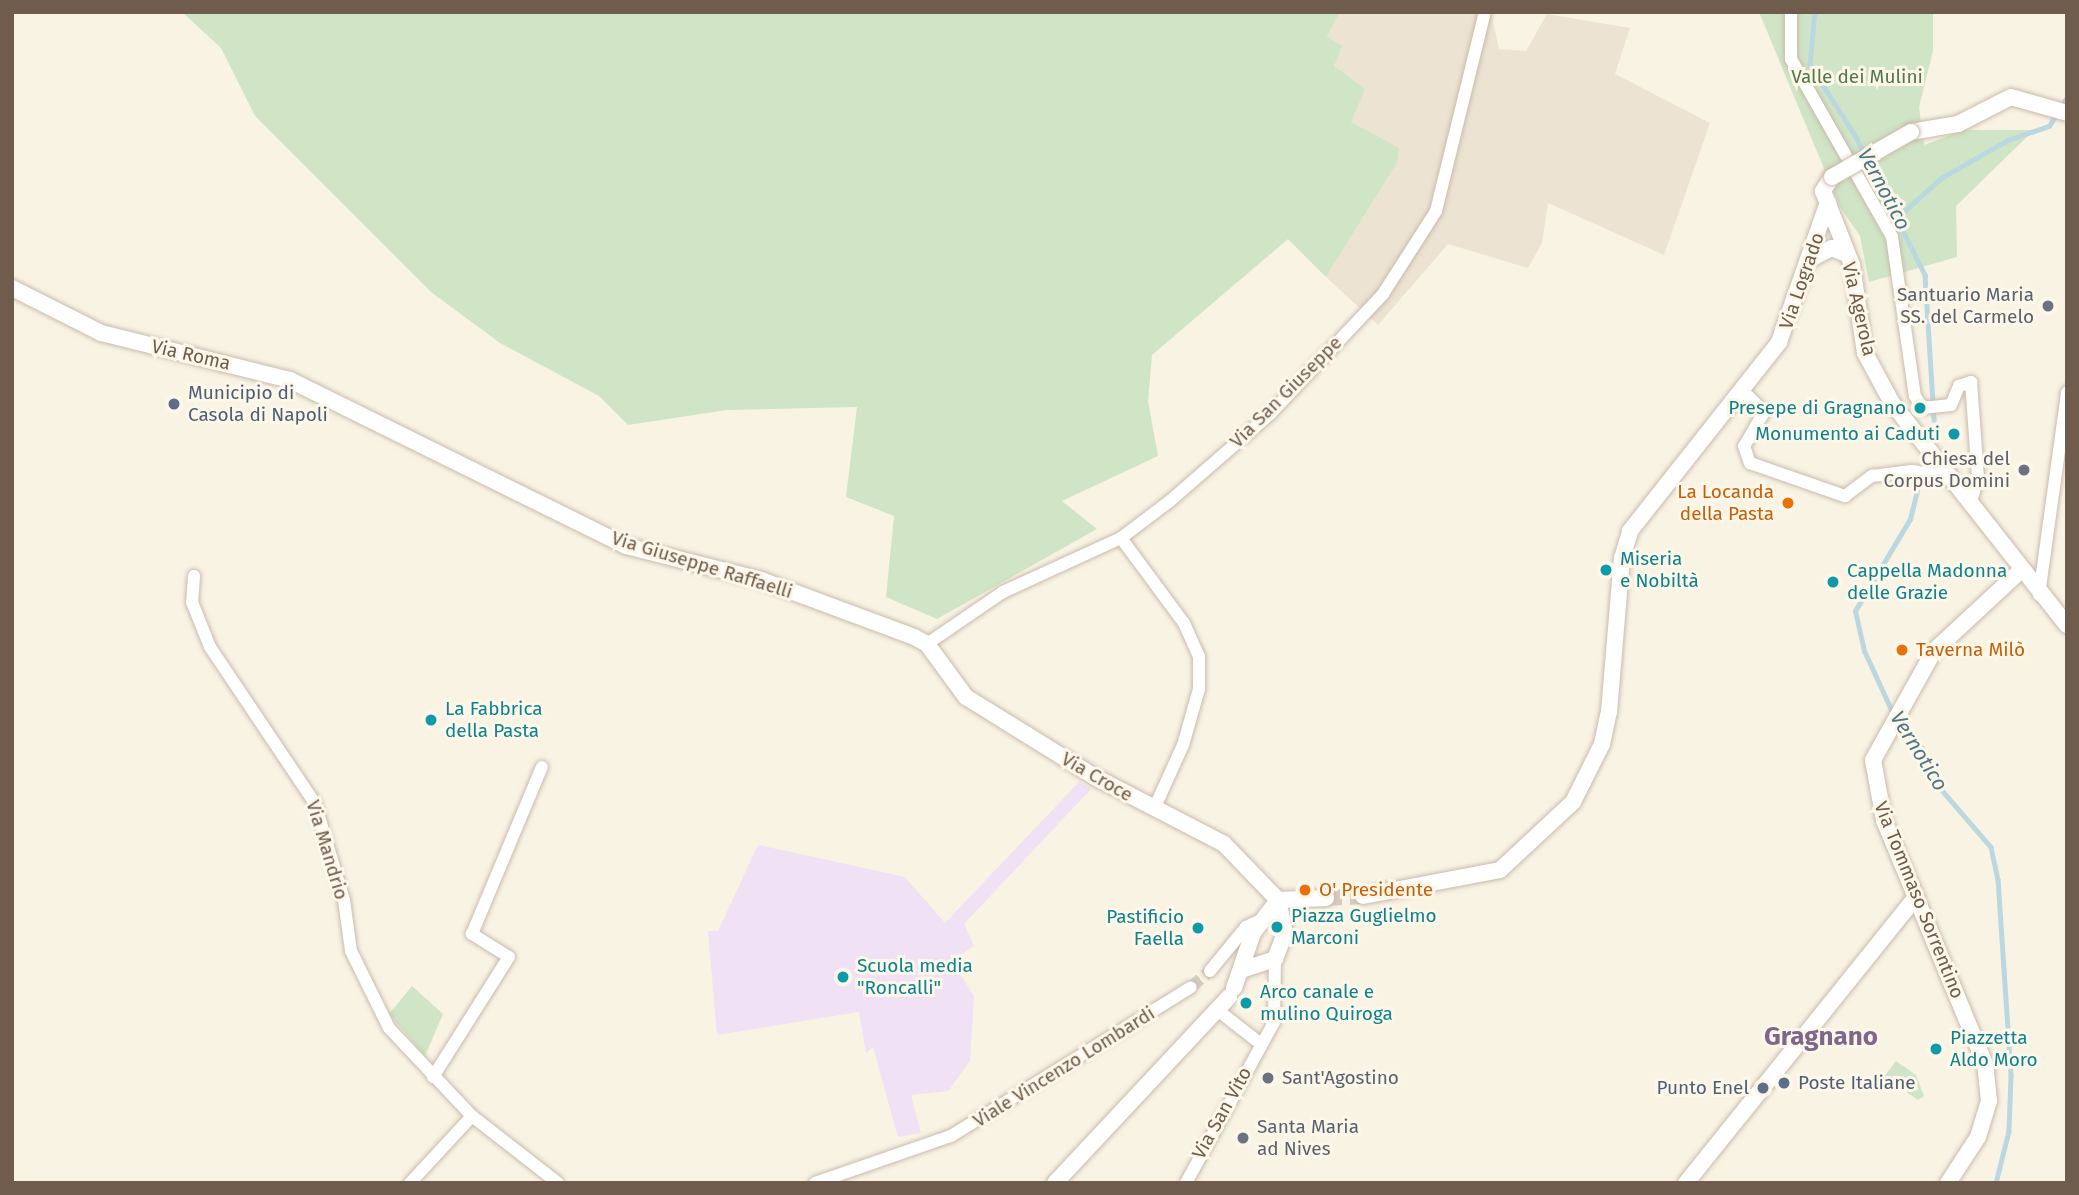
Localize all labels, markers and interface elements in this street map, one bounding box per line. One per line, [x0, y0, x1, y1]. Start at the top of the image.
park label: Valle dei Mulini [1791, 66, 1923, 88]
water label: Vernotico [1852, 144, 1916, 234]
street label: Via Logrado [1775, 230, 1829, 332]
street label: Via Agerola [1837, 260, 1881, 358]
place label: Santuario Maria SS. del Carmelo [1897, 284, 2034, 328]
marker: Santuario Maria SS. del Carmelo [2040, 298, 2056, 314]
street label: Via San Giuseppe [1225, 331, 1347, 453]
street label: Via Roma [149, 335, 233, 375]
place label: Municipio di Casola di Napoli [188, 382, 328, 426]
marker: Municipio di Casola di Napoli [166, 396, 182, 412]
place label: Presepe di Gragnano [1728, 397, 1906, 419]
marker: Presepe di Gragnano [1912, 400, 1928, 416]
place label: Monumento ai Caduti [1755, 423, 1940, 445]
marker: Monumento ai Caduti [1946, 426, 1962, 442]
place label: Chiesa del Corpus Domini [1884, 448, 2010, 492]
marker: Chiesa del Corpus Domini [2016, 462, 2032, 478]
place label: La Locanda della Pasta [1677, 481, 1774, 525]
marker: La Locanda della Pasta [1780, 495, 1796, 511]
street label: Via Giuseppe Raffaelli [609, 527, 795, 603]
place label: Miseria e Nobiltà [1620, 548, 1699, 592]
place label: Cappella Madonna delle Grazie [1847, 560, 2007, 604]
marker: Miseria e Nobiltà [1598, 562, 1614, 578]
marker: Cappella Madonna delle Grazie [1825, 574, 1841, 590]
place label: Taverna Milò [1916, 639, 2025, 661]
marker: Taverna Milò [1894, 642, 1910, 658]
place label: La Fabbrica della Pasta [445, 698, 543, 742]
water label: Vernotico [1885, 707, 1953, 795]
marker: La Fabbrica della Pasta [423, 712, 439, 728]
street label: Via Croce [1057, 747, 1137, 807]
street label: Via Mandrio [301, 798, 353, 902]
street label: Via Tommaso Sorrentino [1869, 798, 1969, 1002]
place label: O' Presidente [1319, 879, 1433, 901]
marker: O' Presidente [1297, 882, 1313, 898]
place label: Piazza Guglielmo Marconi [1291, 905, 1437, 949]
place label: Pastificio Faella [1106, 906, 1184, 950]
marker: Piazza Guglielmo Marconi [1269, 919, 1285, 935]
marker: Pastificio Faella [1190, 920, 1206, 936]
place label: Scuola media "Roncalli" [857, 955, 973, 999]
marker: Scuola media "Roncalli" [835, 969, 851, 985]
place label: Arco canale e mulino Quiroga [1260, 981, 1393, 1025]
marker: Arco canale e mulino Quiroga [1238, 995, 1254, 1011]
street label: Viale Vincenzo Lombardi [969, 1002, 1159, 1132]
district label: Gragnano [1764, 1021, 1878, 1053]
place label: Piazzetta Aldo Moro [1950, 1027, 2038, 1071]
marker: Piazzetta Aldo Moro [1928, 1041, 1944, 1057]
street label: Via San Vito [1187, 1063, 1257, 1163]
place label: Sant'Agostino [1282, 1067, 1399, 1089]
marker: Sant'Agostino [1260, 1070, 1276, 1086]
place label: Poste Italiane [1798, 1072, 1916, 1094]
marker: Poste Italiane [1776, 1075, 1792, 1091]
place label: Punto Enel [1657, 1077, 1749, 1099]
marker: Punto Enel [1755, 1080, 1771, 1096]
place label: Santa Maria ad Nives [1257, 1116, 1359, 1160]
marker: Santa Maria ad Nives [1235, 1130, 1251, 1146]

